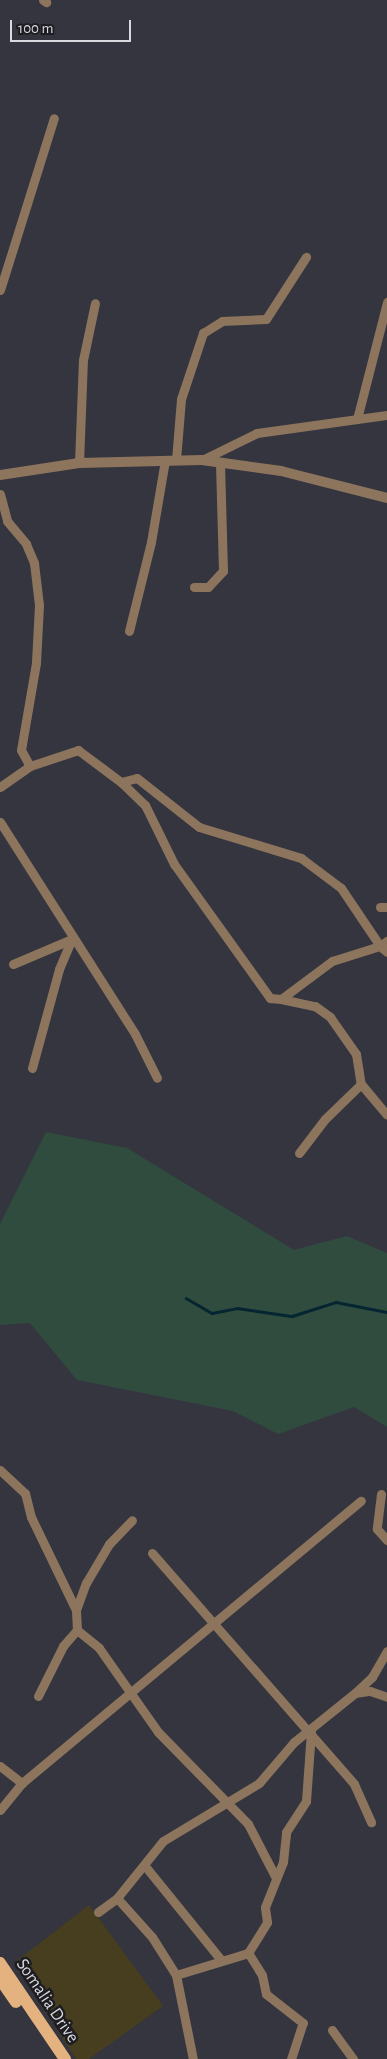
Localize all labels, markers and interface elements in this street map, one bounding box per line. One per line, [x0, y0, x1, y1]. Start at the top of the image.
scale bar [12, 10, 134, 42]
text: 100 m [18, 21, 53, 36]
street label: Somalia Drive [11, 1955, 83, 2047]

